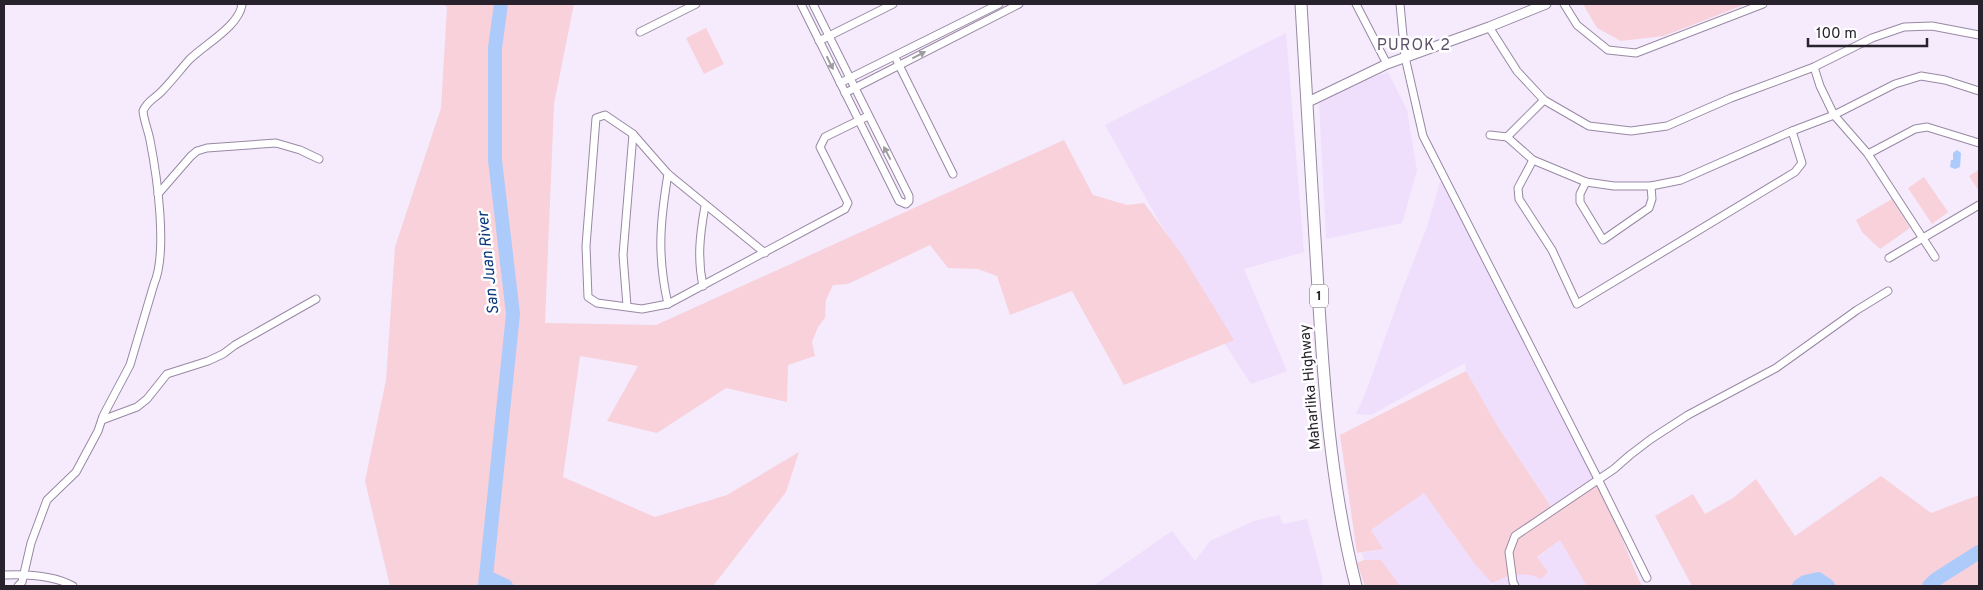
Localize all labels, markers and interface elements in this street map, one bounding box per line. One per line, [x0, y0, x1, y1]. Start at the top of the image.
scale bar [1808, 15, 1927, 47]
text: 100 m [1816, 25, 1857, 44]
district label: PUROK 2 [1377, 36, 1451, 56]
one-way arrow [912, 51, 926, 59]
one-way arrow [826, 56, 834, 70]
one-way arrow [883, 146, 891, 160]
water label: San Juan River [473, 208, 504, 316]
road number: 1 [1310, 284, 1328, 308]
street label: Maharlika Highway [1296, 323, 1326, 451]

